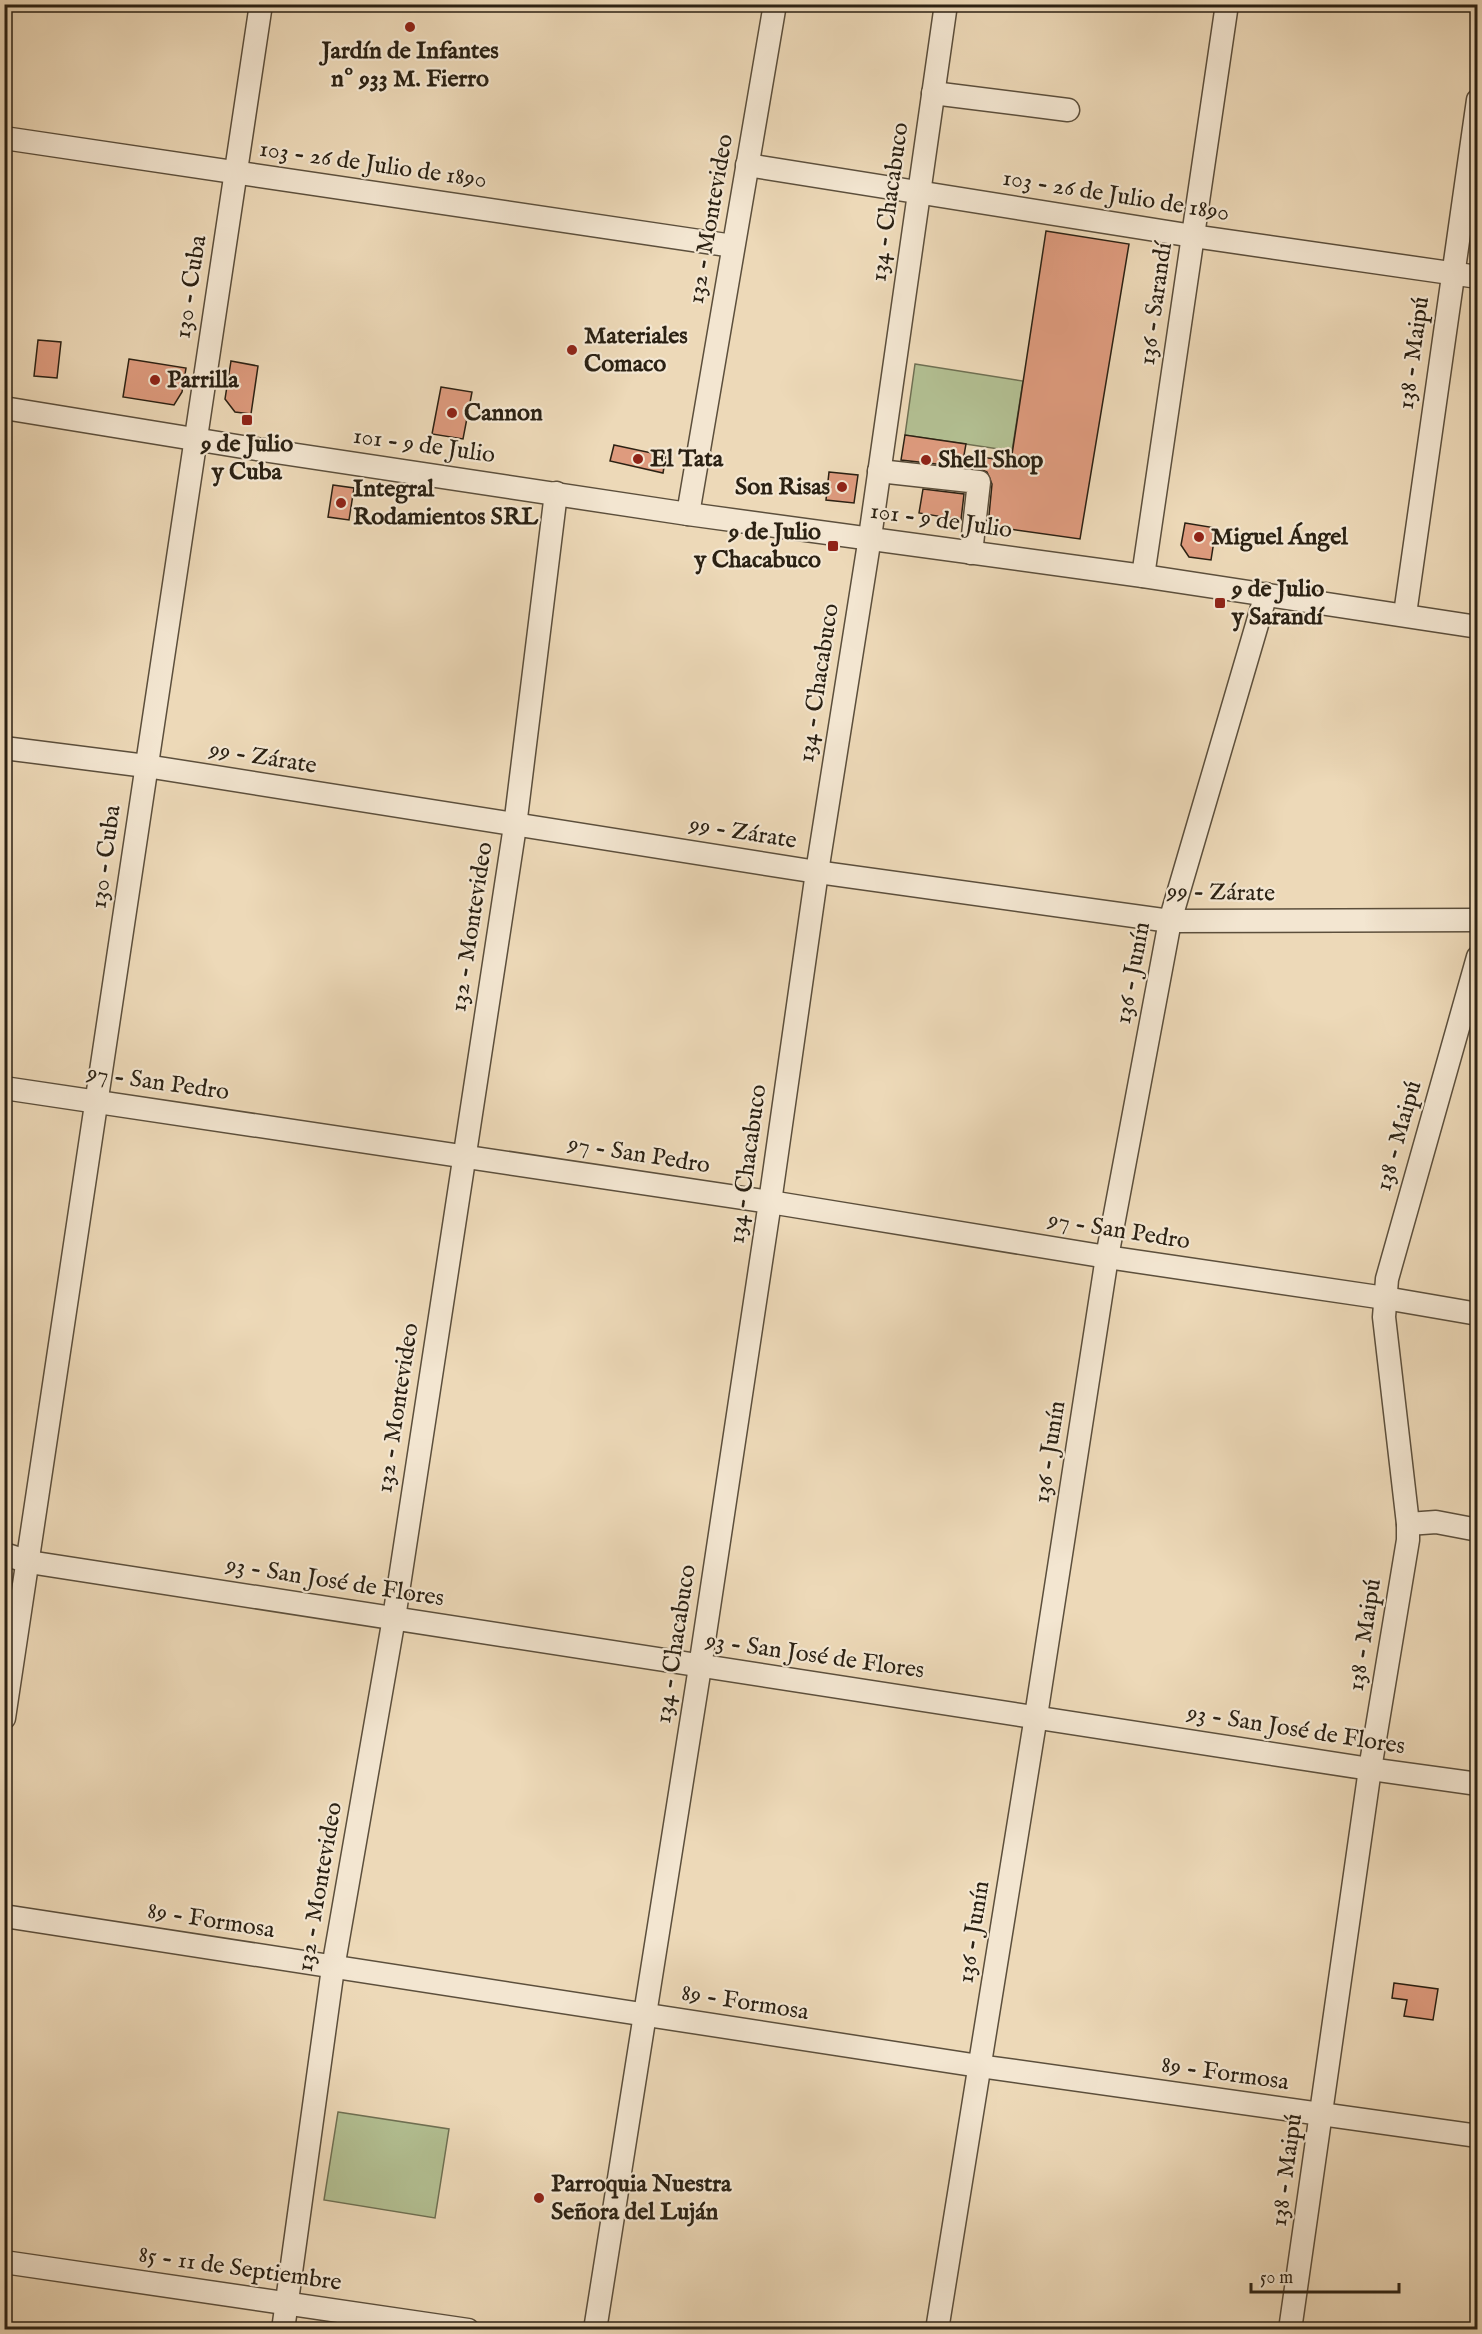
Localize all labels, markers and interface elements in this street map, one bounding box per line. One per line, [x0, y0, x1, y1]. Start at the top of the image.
marker: Jardín de Infantes nº 933 M. Fierro [403, 20, 417, 34]
place label: Jardín de Infantes nº 933 M. Fierro [318, 36, 499, 95]
street label: 134 - Chacabuco [863, 120, 917, 284]
street label: 132 - Montevideo [681, 132, 741, 306]
street label: 103 - 26 de Julio de 1890 [257, 134, 489, 196]
street label: 103 - 26 de Julio de 1890 [1000, 163, 1232, 229]
street label: 130 - Cuba [168, 233, 215, 341]
street label: 136 - Sarandí [1132, 239, 1180, 367]
street label: 138 - Maipú [1391, 295, 1437, 411]
place label: Materiales Comaco [584, 321, 688, 380]
marker: Materiales Comaco [565, 343, 579, 357]
place label: Parrilla [167, 365, 239, 396]
marker: Parrilla [148, 373, 162, 387]
place label: Cannon [464, 398, 543, 429]
marker: Cannon [445, 406, 459, 420]
marker: 9 de Julio y Cuba [240, 413, 254, 427]
street label: 101 - 9 de Julio [351, 421, 497, 471]
place label: 9 de Julio y Cuba [200, 429, 293, 488]
place label: El Tata [650, 444, 724, 475]
place label: Shell Shop [938, 445, 1043, 476]
marker: El Tata [631, 452, 645, 466]
marker: Shell Shop [919, 453, 933, 467]
place label: Son Risas [735, 472, 831, 503]
place label: Integral Rodamientos SRL [353, 474, 539, 533]
marker: Son Risas [835, 480, 849, 494]
marker: Integral Rodamientos SRL [334, 496, 348, 510]
street label: 101 - 9 de Julio [868, 496, 1014, 546]
place label: 9 de Julio y Chacabuco [694, 517, 821, 576]
place label: Miguel Ángel [1211, 522, 1348, 553]
marker: Miguel Ángel [1192, 530, 1206, 544]
marker: 9 de Julio y Chacabuco [826, 539, 840, 553]
place label: 9 de Julio y Sarandí [1231, 574, 1325, 633]
marker: 9 de Julio y Sarandí [1213, 596, 1227, 610]
street label: 134 - Chacabuco [791, 601, 847, 765]
street label: 99 - Zárate [206, 734, 319, 782]
street label: 130 - Cuba [83, 803, 129, 911]
street label: 99 - Zárate [686, 809, 799, 857]
street label: 132 - Montevideo [443, 840, 501, 1014]
street label: 99 - Zárate [1166, 877, 1275, 909]
street label: 136 - Junín [1108, 919, 1158, 1027]
street label: 97 - San Pedro [84, 1058, 231, 1108]
street label: 138 - Maipú [1368, 1077, 1430, 1195]
street label: 134 - Chacabuco [721, 1082, 775, 1246]
street label: 97 - San Pedro [565, 1128, 712, 1182]
street label: 97 - San Pedro [1045, 1204, 1192, 1258]
street label: 132 - Montevideo [369, 1321, 427, 1495]
street label: 136 - Junín [1027, 1398, 1073, 1505]
street label: 93 - San José de Flores [223, 1549, 446, 1615]
street label: 134 - Chacabuco [648, 1562, 704, 1726]
street label: 138 - Maipú [1341, 1576, 1389, 1694]
street label: 93 - San José de Flores [703, 1625, 926, 1687]
street label: 93 - San José de Flores [1184, 1697, 1407, 1763]
street label: 132 - Montevideo [290, 1800, 350, 1974]
street label: 136 - Junín [951, 1878, 997, 1985]
street label: 89 - Formosa [145, 1896, 277, 1946]
street label: 89 - Formosa [679, 1978, 811, 2028]
street label: 89 - Formosa [1159, 2050, 1291, 2098]
street label: 138 - Maipú [1264, 2112, 1310, 2228]
place label: Parroquia Nuestra Señora del Luján [551, 2169, 732, 2228]
marker: Parroquia Nuestra Señora del Luján [532, 2191, 546, 2205]
street label: 85 - 11 de Septiembre [136, 2239, 344, 2299]
scale bar [1251, 2256, 1400, 2294]
text: 50 m [1260, 2267, 1293, 2290]

